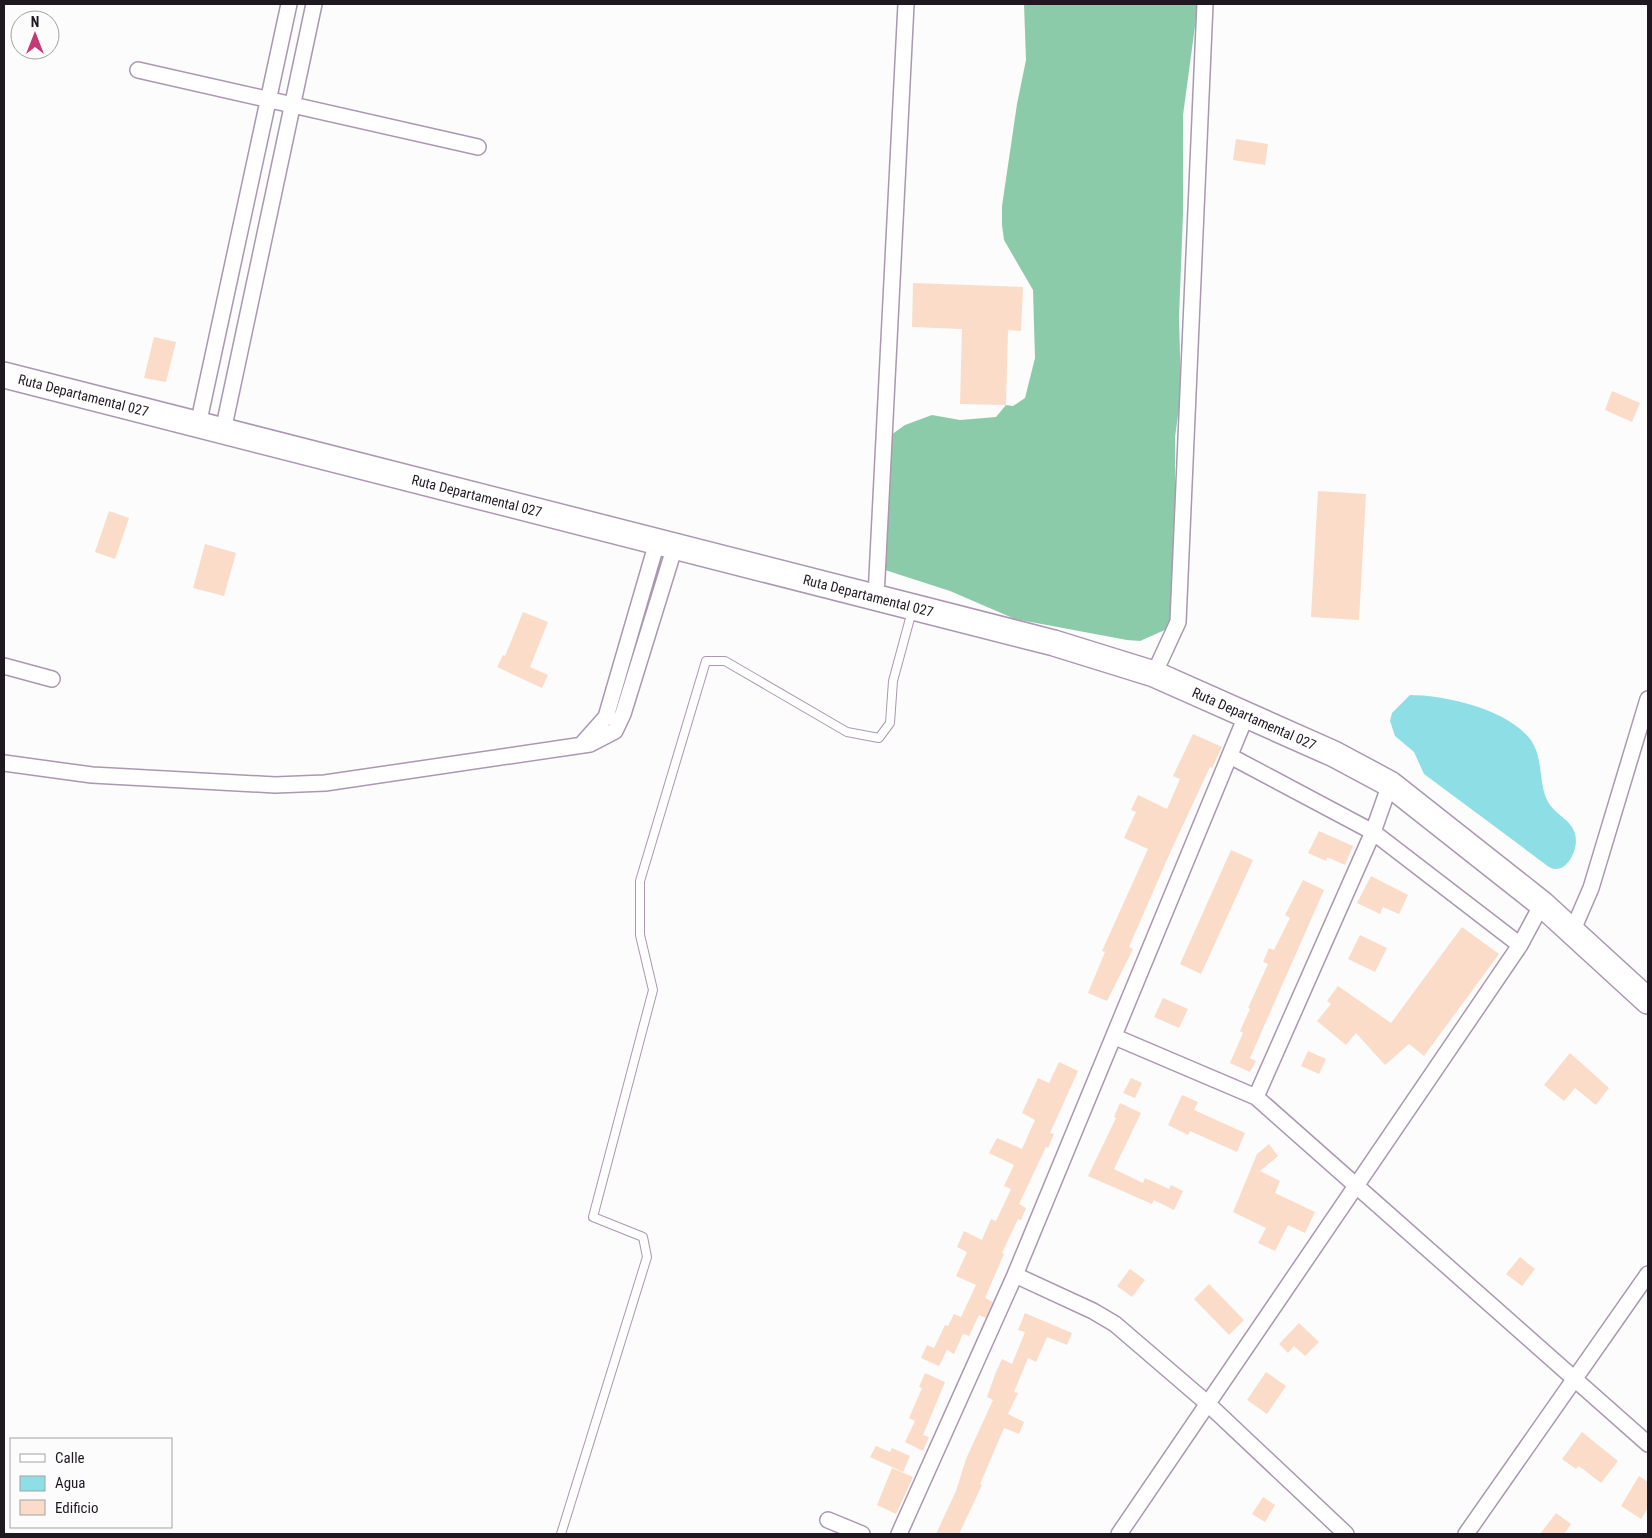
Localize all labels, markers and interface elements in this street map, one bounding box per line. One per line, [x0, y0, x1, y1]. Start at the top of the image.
north arrow [10, 10, 60, 60]
text: N [31, 14, 39, 30]
street label: Ruta Departamental 027 [17, 371, 150, 420]
street label: Ruta Departamental 027 [410, 471, 544, 520]
street label: Ruta Departamental 027 [801, 571, 935, 620]
street label: Ruta Departamental 027 [1190, 684, 1319, 753]
legend [10, 1438, 172, 1528]
text: Calle [55, 1449, 85, 1467]
text: Agua [55, 1474, 85, 1492]
text: Edificio [55, 1499, 98, 1517]

